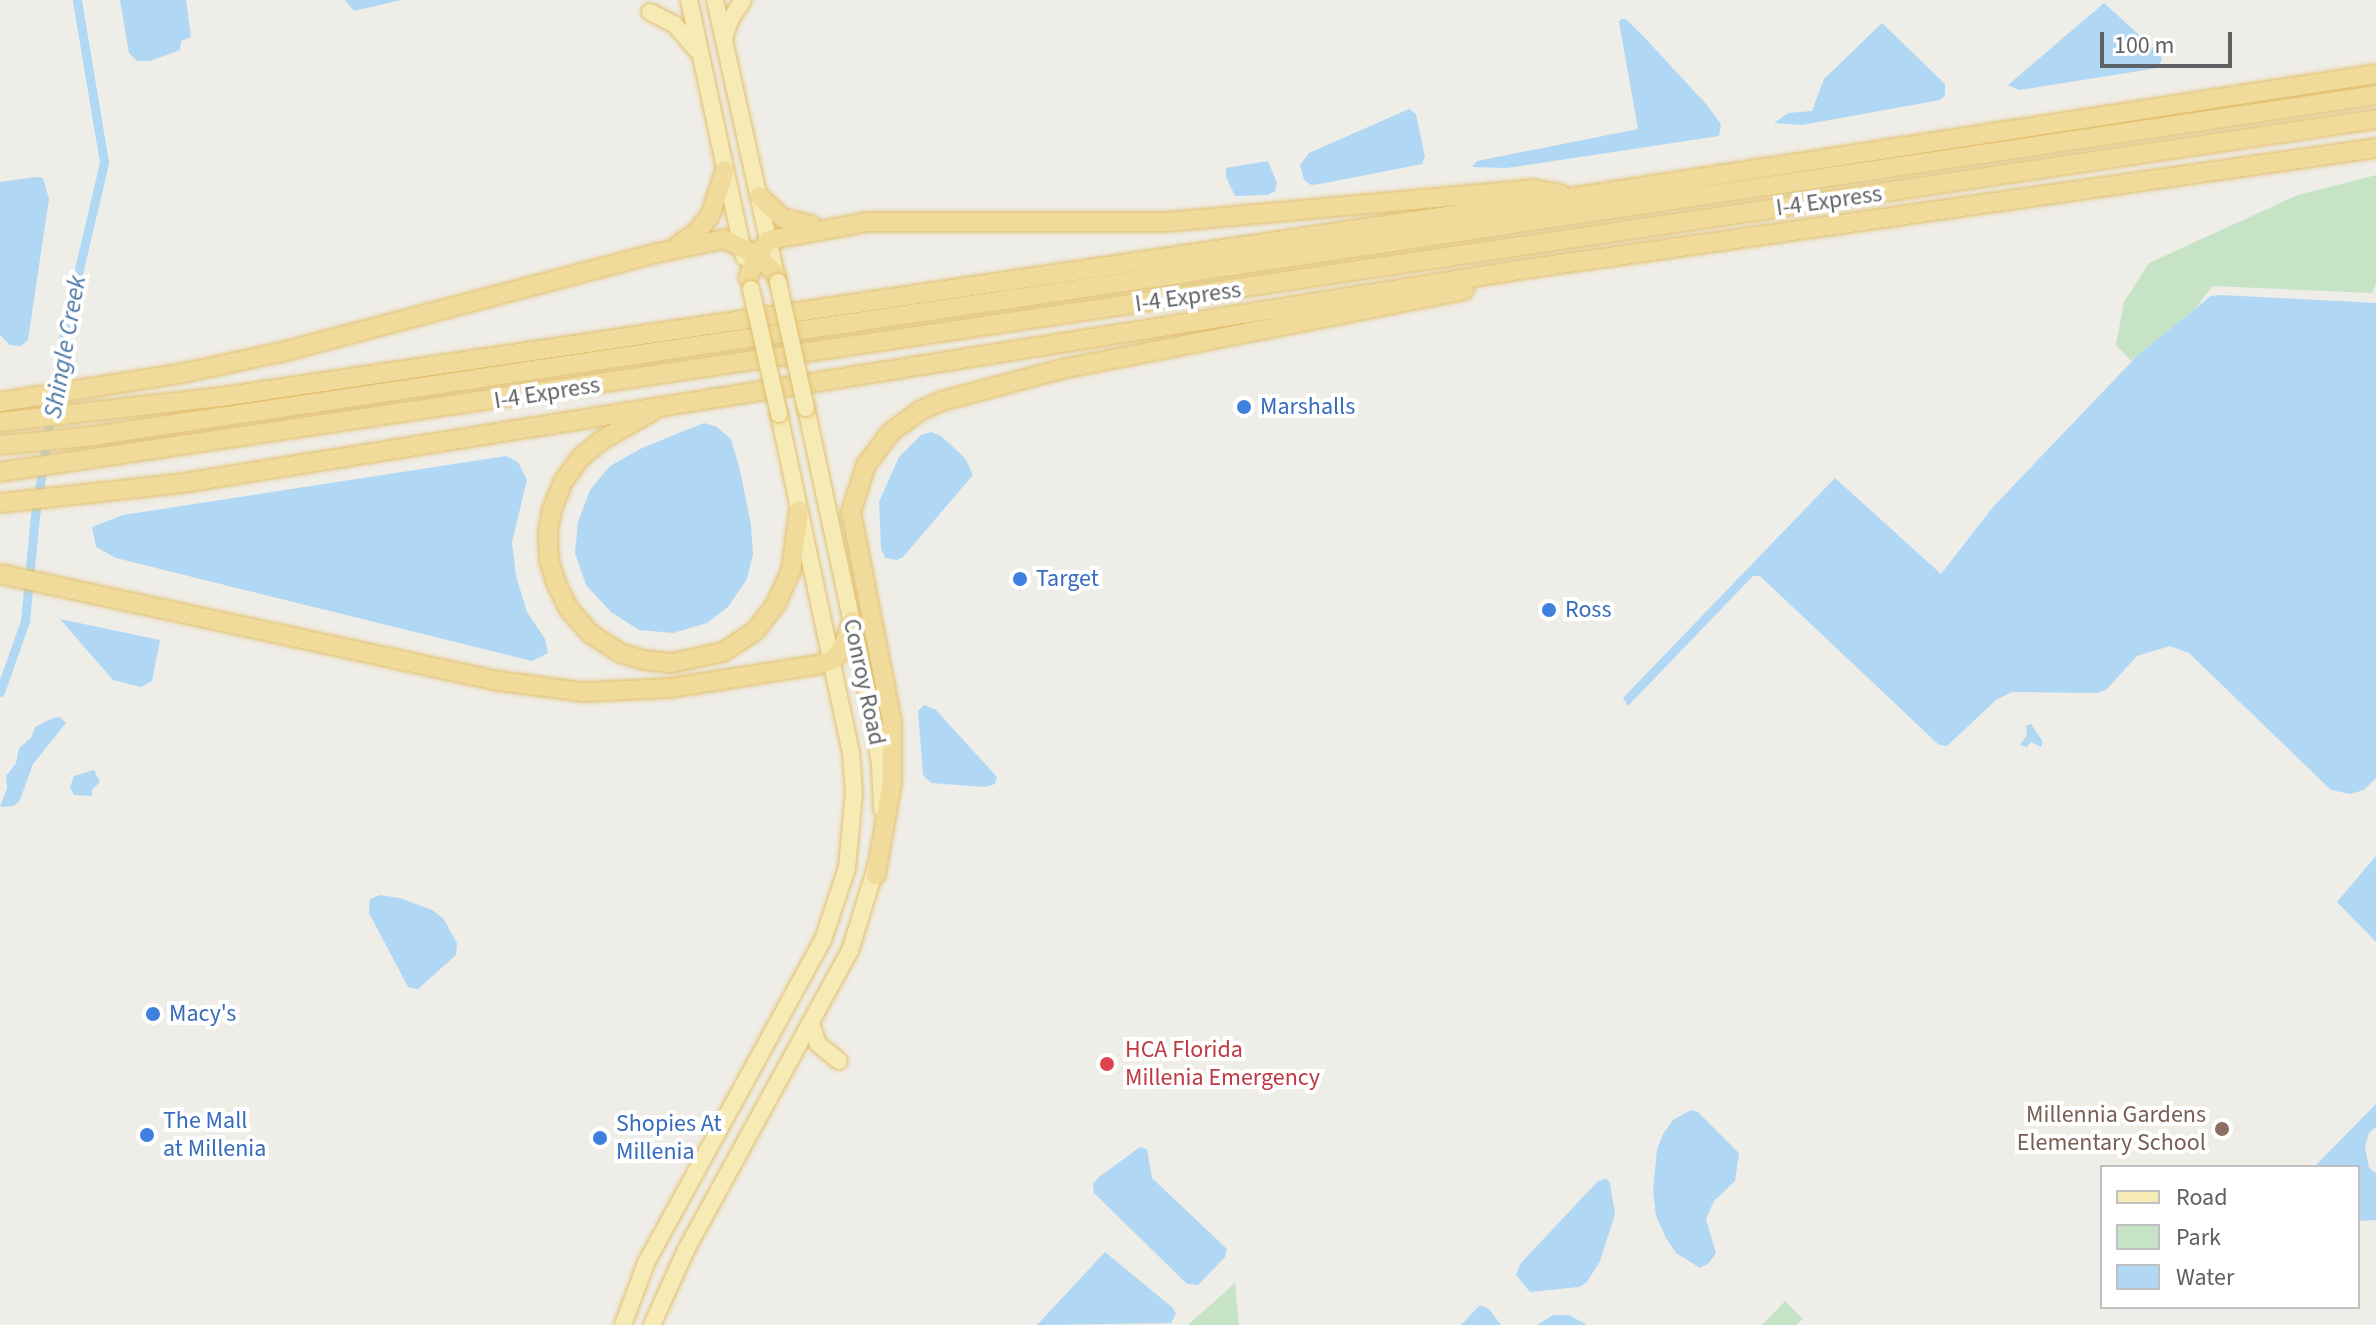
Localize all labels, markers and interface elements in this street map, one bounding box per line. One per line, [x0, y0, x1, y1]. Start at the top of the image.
scale bar [2104, 16, 2236, 66]
text: 100 m [2114, 28, 2174, 63]
street label: I-4 Express [1774, 179, 1884, 223]
water label: Shingle Creek [37, 273, 93, 421]
street label: I-4 Express [1133, 275, 1243, 319]
street label: I-4 Express [492, 370, 602, 416]
place label: Marshalls [1260, 393, 1355, 421]
marker: Marshalls [1235, 398, 1253, 416]
place label: Target [1036, 565, 1099, 593]
marker: Target [1011, 570, 1029, 588]
place label: Ross [1565, 596, 1611, 624]
marker: Ross [1540, 601, 1558, 619]
street label: Conroy Road [837, 616, 891, 748]
place label: Macy's [169, 1000, 236, 1028]
marker: Macy's [144, 1005, 162, 1023]
place label: HCA Florida Millenia Emergency [1125, 1036, 1320, 1092]
marker: HCA Florida Millenia Emergency [1096, 1053, 1118, 1075]
place label: Millennia Gardens Elementary School [2017, 1101, 2206, 1157]
place label: The Mall at Millenia [163, 1107, 266, 1163]
place label: Shopies At Millenia [616, 1110, 722, 1166]
marker: Millennia Gardens Elementary School [2213, 1120, 2231, 1138]
marker: The Mall at Millenia [138, 1126, 156, 1144]
marker: Shopies At Millenia [591, 1129, 609, 1147]
legend [2100, 1165, 2360, 1309]
text: Road [2176, 1180, 2228, 1215]
text: Park [2176, 1220, 2221, 1255]
text: Water [2176, 1260, 2234, 1295]

